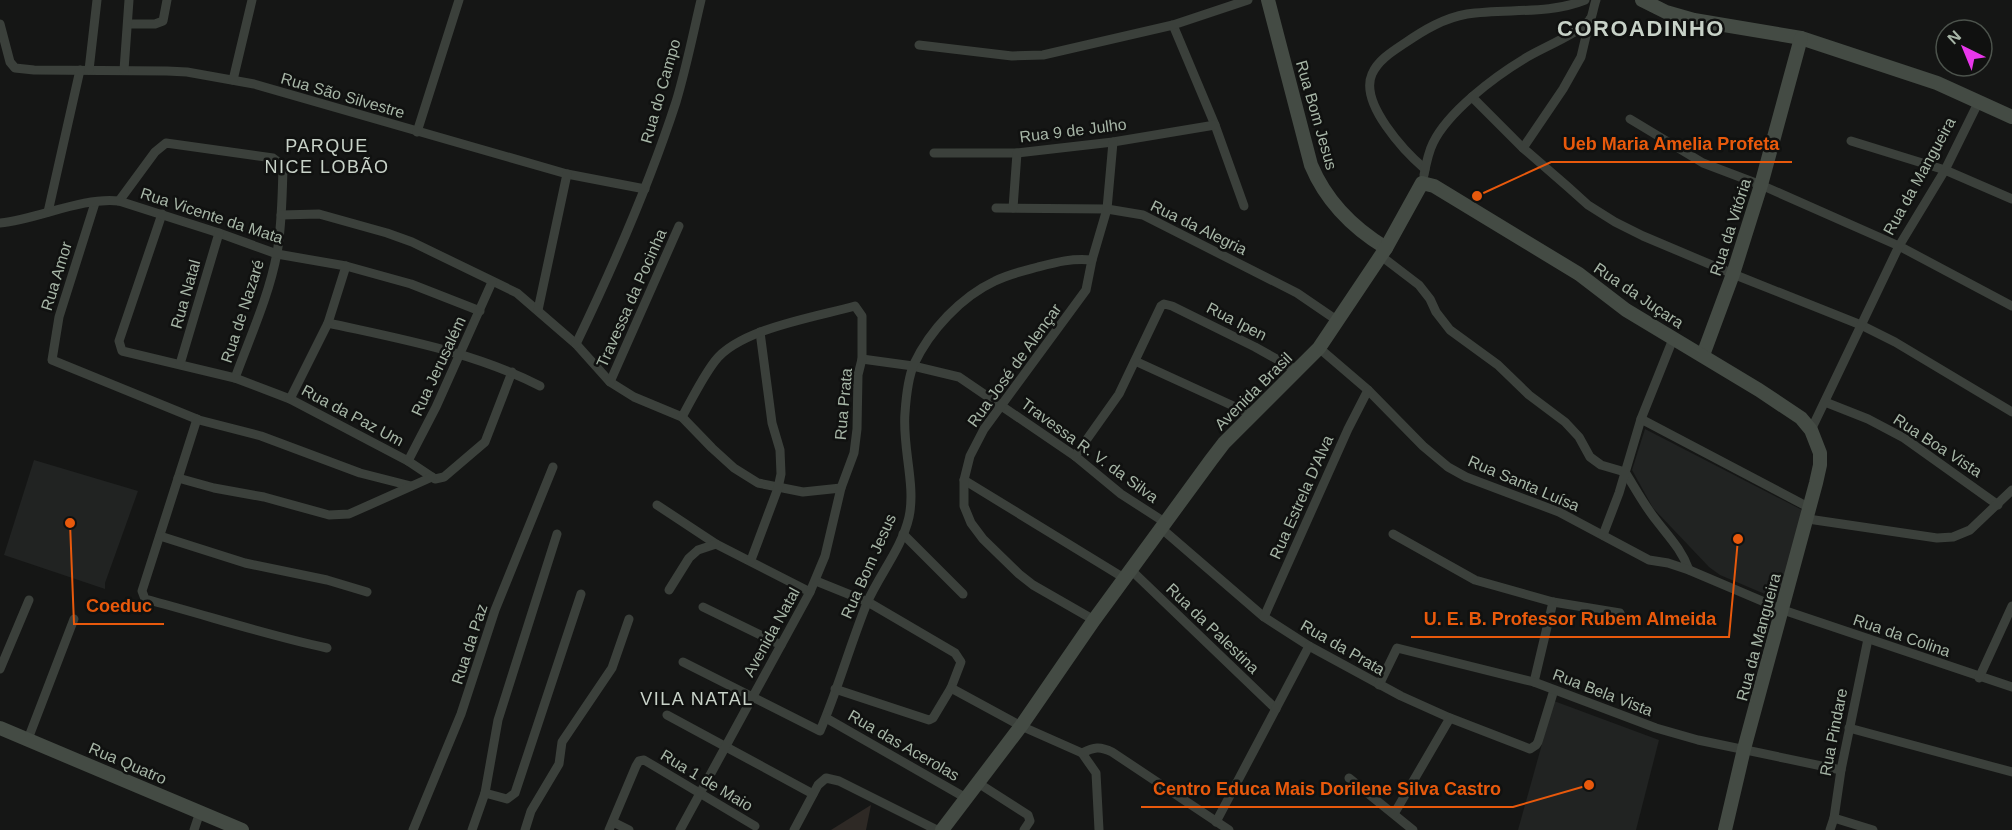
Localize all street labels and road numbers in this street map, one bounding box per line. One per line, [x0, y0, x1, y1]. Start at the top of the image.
street label: Rua do Campo [637, 37, 684, 145]
street label: Rua Bom Jesus [1293, 59, 1340, 172]
street label: Rua São Silvestre [279, 70, 407, 121]
street label: Rua da Mangueira [1880, 114, 1959, 238]
street label: Rua 9 de Julho [1019, 115, 1128, 145]
street label: Rua da Vitória [1707, 176, 1754, 278]
street label: Rua Vicente da Mata [138, 184, 285, 247]
street label: Rua da Alegria [1148, 197, 1250, 258]
street label: Travessa da Pocinha [593, 226, 670, 370]
street label: Rua Amor [38, 239, 75, 313]
street label: Rua de Nazaré [218, 257, 267, 365]
street label: Rua Natal [168, 258, 203, 331]
street label: Rua da Juçara [1591, 259, 1687, 332]
street label: Rua Ipen [1204, 299, 1270, 344]
street label: Rua José de Alençar [964, 300, 1065, 430]
street label: Rua Jerusalém [408, 314, 469, 419]
street label: Avenida Brasil [1211, 349, 1295, 433]
street label: Rua Prata [832, 367, 855, 441]
street label: Rua da Paz Um [299, 381, 407, 449]
street label: Travessa R. V. da Silva [1018, 395, 1162, 506]
street label: Rua Boa Vista [1890, 411, 1985, 480]
street label: Rua Estrela D'Alva [1266, 433, 1336, 562]
street label: Rua Santa Luísa [1466, 452, 1582, 515]
street label: Rua Bom Jesus [838, 511, 899, 621]
street label: Rua da Mangueira [1733, 571, 1784, 703]
street label: Rua da Palestina [1163, 580, 1262, 677]
street label: Avenida Natal [740, 585, 803, 680]
street label: Rua da Paz [448, 602, 490, 687]
street label: Rua da Colina [1851, 611, 1953, 660]
street label: Rua da Prata [1298, 617, 1388, 678]
street label: Rua Bela Vista [1551, 666, 1655, 719]
street label: Rua Pindare [1817, 687, 1850, 777]
street label: Rua das Acerolas [845, 707, 962, 784]
street label: Rua Quatro [86, 739, 169, 787]
street label: Rua 1 de Maio [658, 746, 756, 815]

